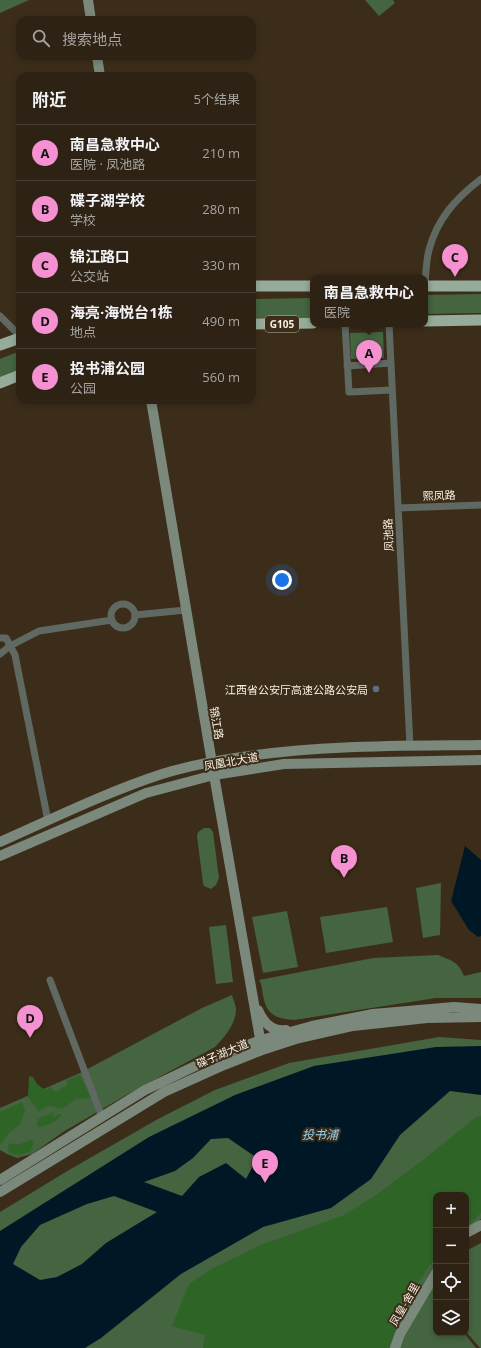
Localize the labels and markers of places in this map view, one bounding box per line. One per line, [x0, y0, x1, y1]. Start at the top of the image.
pin: C [442, 244, 468, 277]
pin: A [356, 340, 382, 373]
place label: 江西省公安厅高速公路公安局 [225, 682, 368, 697]
marker: 江西省公安厅高速公路公安局 [371, 684, 381, 694]
pin: B [331, 845, 357, 878]
pin: D [17, 1005, 43, 1038]
pin: E [252, 1150, 278, 1183]

